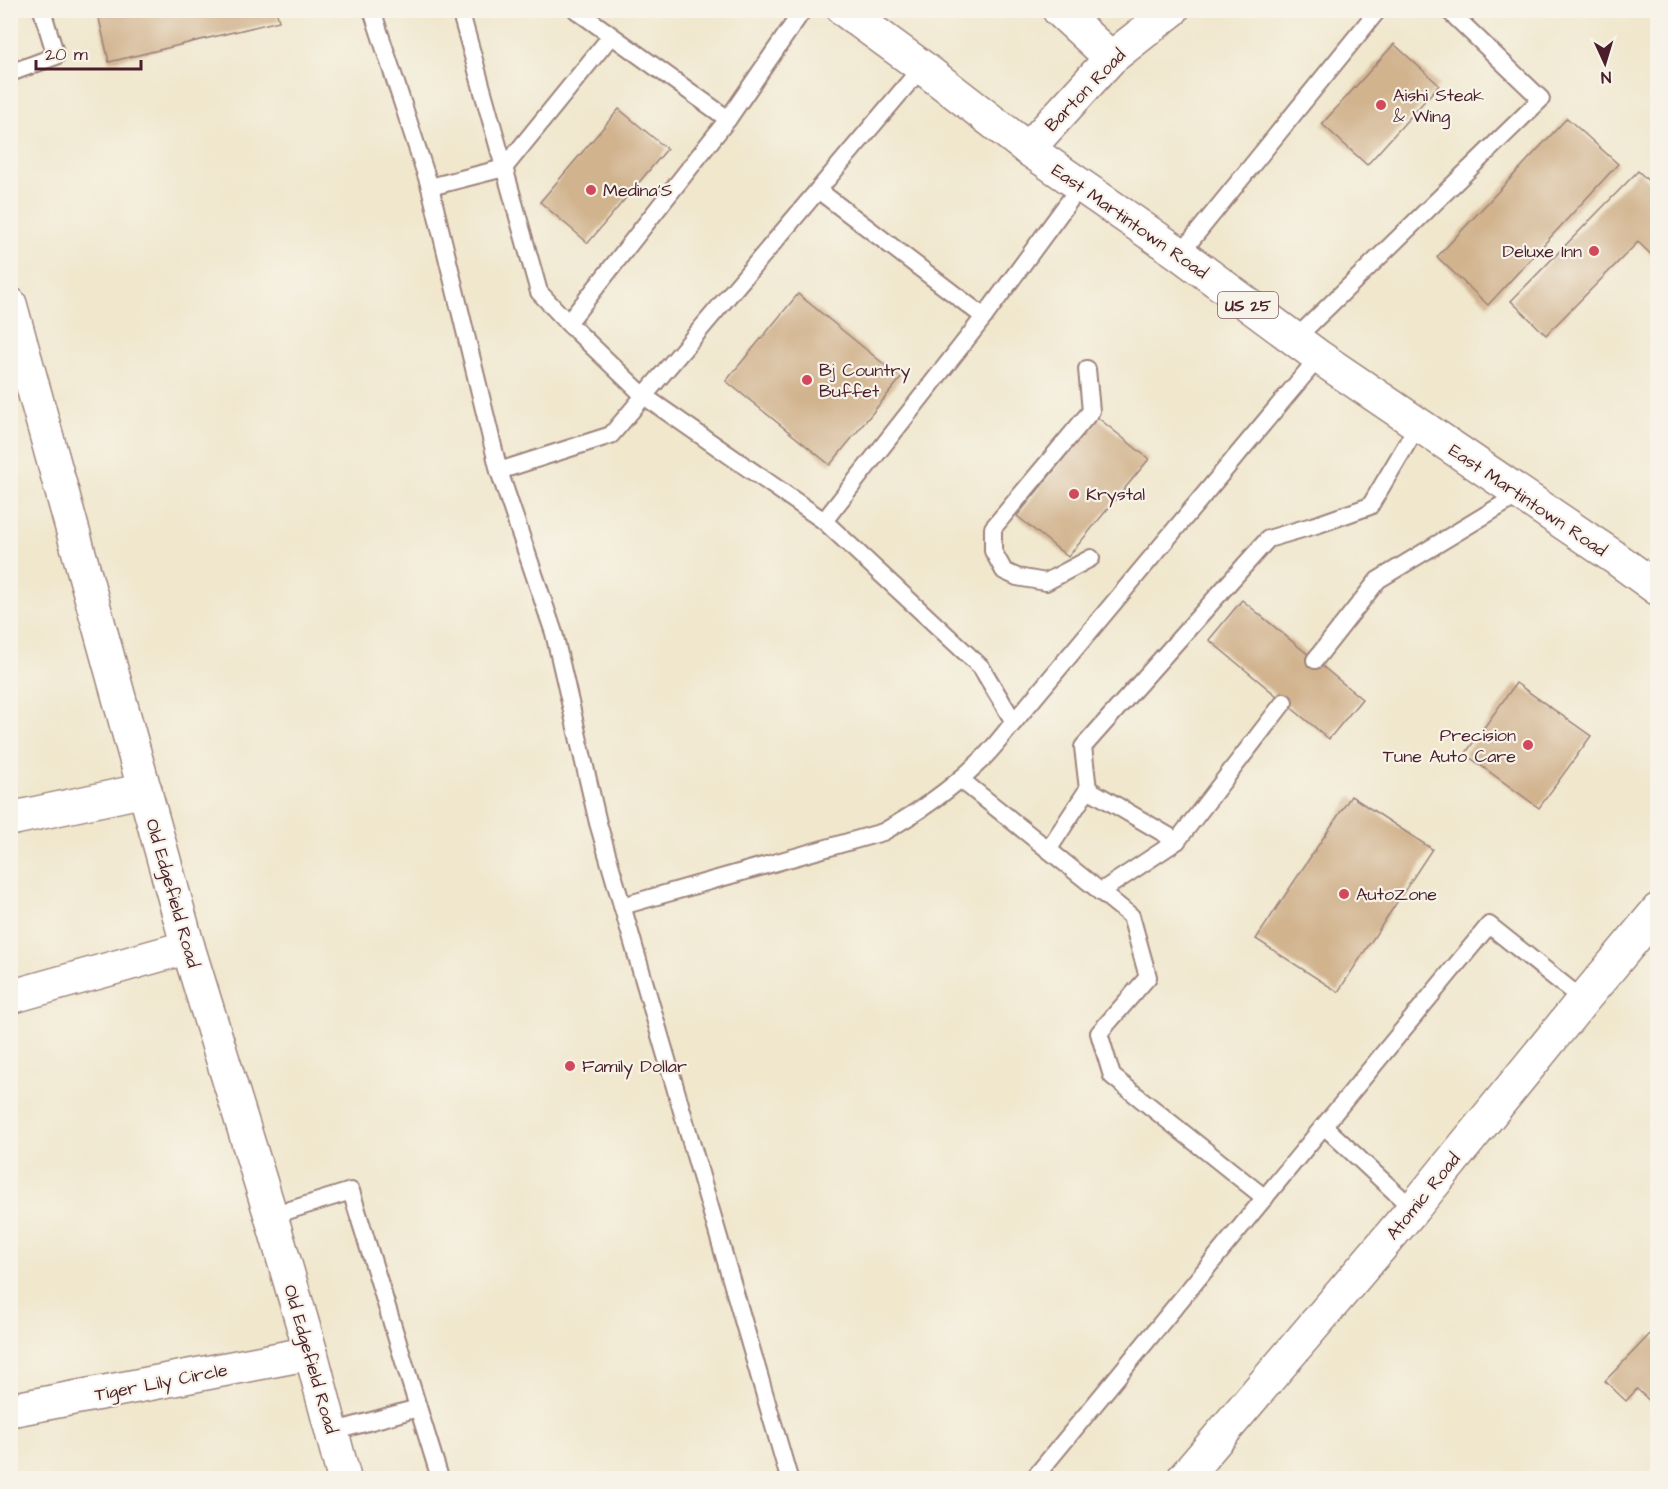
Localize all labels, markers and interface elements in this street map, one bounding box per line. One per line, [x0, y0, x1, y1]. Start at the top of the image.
scale bar [36, 33, 141, 71]
north arrow [1575, 33, 1635, 93]
text: 20 m [45, 42, 88, 67]
street label: Barton Road [1039, 43, 1131, 137]
text: N [1600, 66, 1612, 88]
place label: Aishi Steak & Wing [1393, 83, 1484, 130]
marker: Aishi Steak & Wing [1374, 98, 1388, 112]
street label: East Martintown Road [1046, 158, 1213, 285]
place label: Medina'S [603, 178, 672, 203]
marker: Medina'S [584, 183, 598, 197]
place label: Deluxe Inn [1502, 239, 1582, 264]
marker: Deluxe Inn [1587, 244, 1601, 258]
road number: US 25 [1218, 292, 1278, 318]
place label: Bj Country Buffet [819, 358, 910, 404]
marker: Bj Country Buffet [800, 373, 814, 387]
street label: East Martintown Road [1444, 438, 1612, 563]
place label: Krystal [1086, 482, 1145, 508]
marker: Krystal [1067, 487, 1081, 501]
place label: Precision Tune Auto Care [1383, 723, 1516, 769]
marker: Precision Tune Auto Care [1521, 738, 1535, 752]
street label: Old Edgefield Road [138, 816, 206, 971]
place label: AutoZone [1356, 882, 1437, 907]
marker: AutoZone [1337, 887, 1351, 901]
place label: Family Dollar [582, 1054, 687, 1080]
marker: Family Dollar [563, 1059, 577, 1073]
street label: Atomic Road [1380, 1147, 1466, 1245]
street label: Old Edgefield Road [276, 1282, 344, 1437]
street label: Tiger Lily Circle [93, 1357, 230, 1409]

